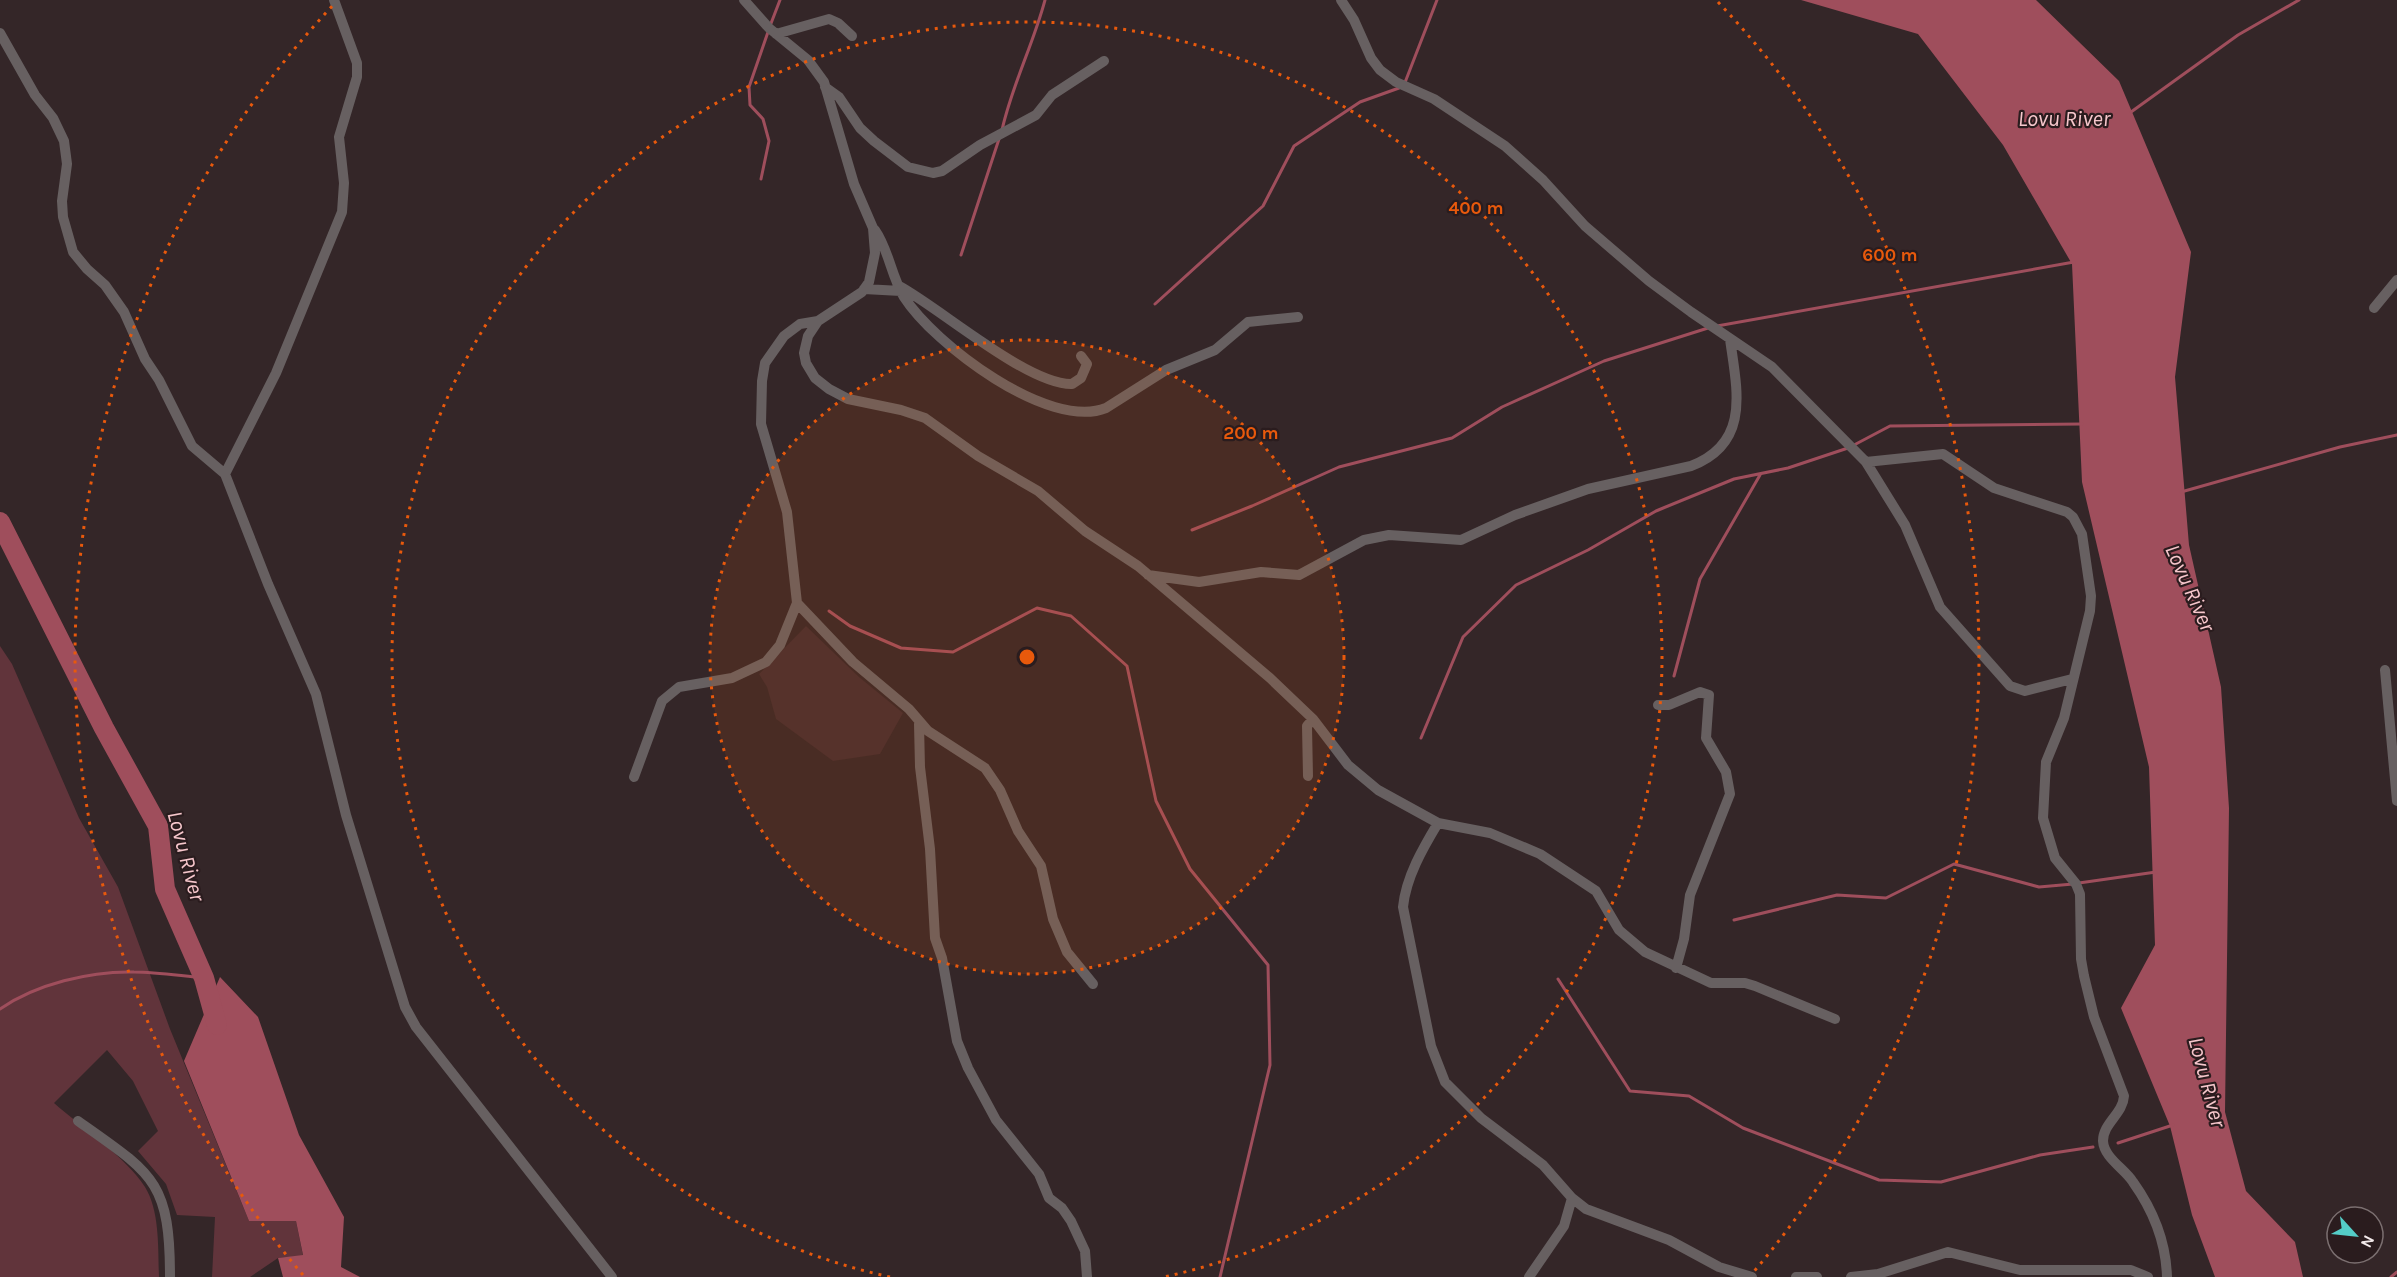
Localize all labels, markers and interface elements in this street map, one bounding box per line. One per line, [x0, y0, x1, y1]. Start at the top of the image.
water label: Lovu River [2018, 106, 2112, 132]
text: 400 m [1448, 197, 1504, 219]
text: 600 m [1862, 244, 1918, 266]
text: 200 m [1223, 422, 1279, 444]
water label: Lovu River [2159, 540, 2221, 637]
centre of rings [1017, 647, 1037, 667]
water label: Lovu River [161, 808, 211, 905]
water label: Lovu River [2182, 1034, 2232, 1131]
north arrow [2325, 1205, 2385, 1265]
text: N [2357, 1232, 2379, 1251]

